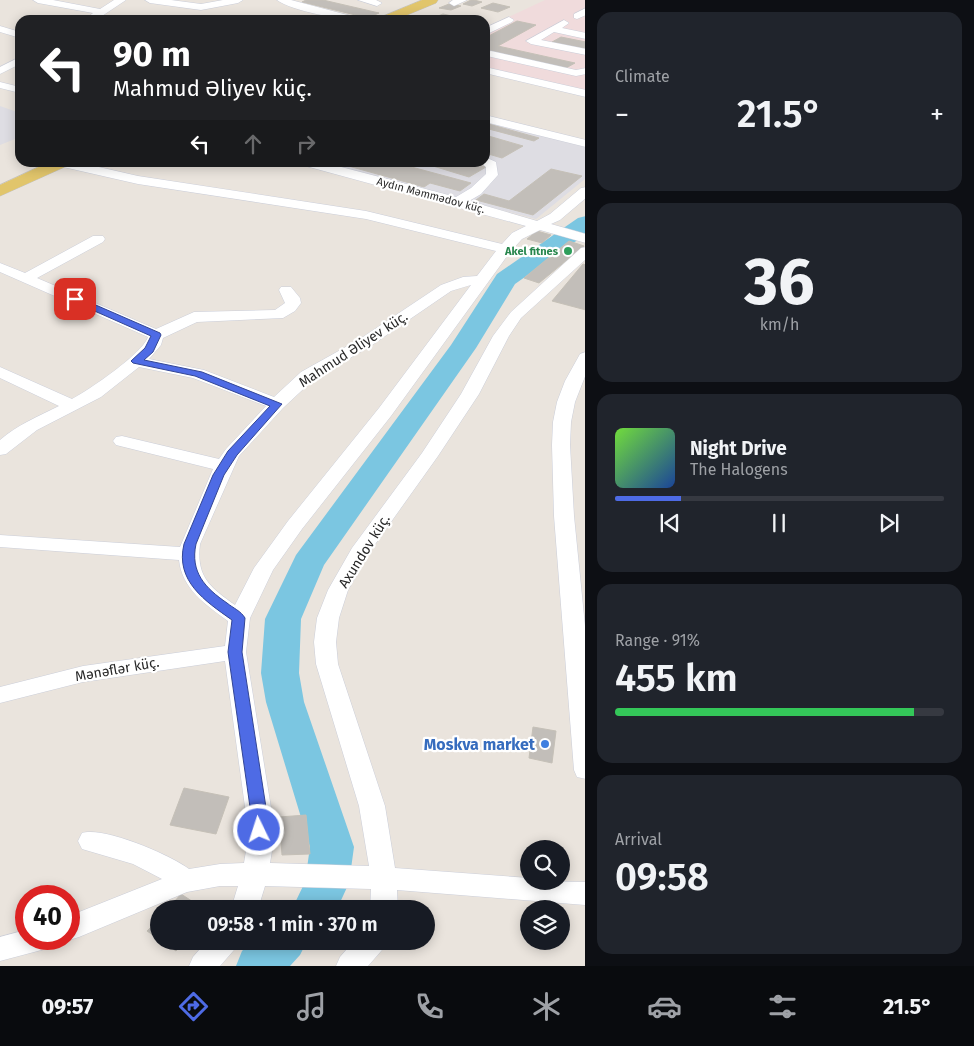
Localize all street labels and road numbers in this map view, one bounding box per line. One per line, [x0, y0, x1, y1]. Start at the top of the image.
street label: Aydın Məmmədov küç. [375, 175, 487, 216]
street label: Mahmud Əliyev küç. [296, 308, 411, 391]
street label: Axundov küç. [335, 511, 394, 591]
street label: Mənəflər küç. [74, 654, 160, 685]

